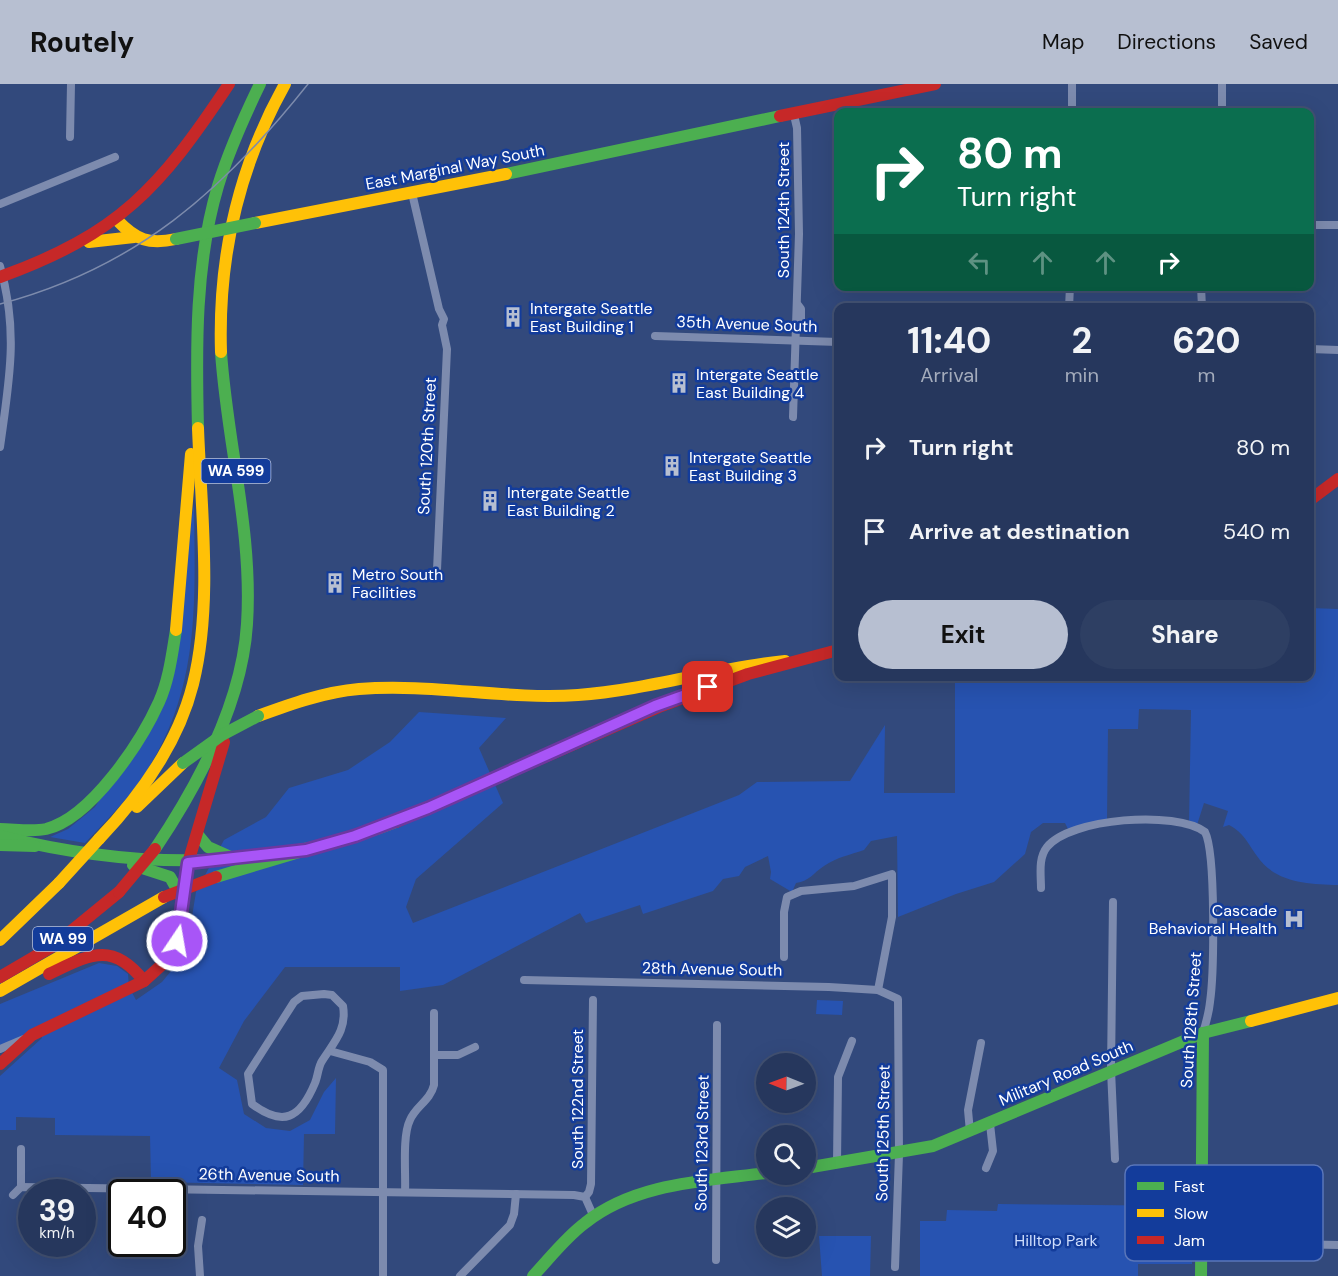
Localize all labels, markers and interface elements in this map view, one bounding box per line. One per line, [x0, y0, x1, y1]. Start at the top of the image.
text: Routely [30, 24, 134, 61]
text: Map [1042, 28, 1084, 56]
text: Directions [1117, 28, 1216, 56]
text: Saved [1249, 28, 1308, 56]
text: 80 m [957, 126, 1063, 181]
icon: right [858, 132, 936, 210]
street label: East Marginal Way South [364, 139, 546, 195]
street label: South 124th Street [773, 142, 794, 278]
text: Turn right [957, 179, 1077, 214]
icon: left [963, 246, 996, 279]
icon: ahead [1026, 246, 1059, 279]
icon: ahead [1089, 246, 1122, 279]
icon: right [1152, 246, 1185, 279]
place label: Intergate Seattle East Building 1 [530, 298, 653, 337]
building icon: Intergate Seattle East Building 1 [501, 305, 525, 329]
street label: 35th Avenue South [676, 311, 818, 337]
text: 11:40 [907, 317, 991, 364]
text: 2 [1071, 317, 1092, 364]
text: 620 [1172, 317, 1241, 364]
text: Arrival [920, 362, 979, 388]
text: min [1065, 362, 1099, 388]
text: m [1198, 362, 1215, 388]
place label: Intergate Seattle East Building 4 [696, 364, 819, 403]
building icon: Intergate Seattle East Building 4 [667, 371, 691, 395]
street label: South 120th Street [413, 377, 441, 515]
icon: right [858, 431, 891, 464]
text: Turn right [909, 433, 1014, 462]
text: 80 m [1236, 433, 1290, 462]
place label: Intergate Seattle East Building 3 [689, 447, 812, 486]
building icon: Intergate Seattle East Building 3 [660, 454, 684, 478]
road number: WA 599 [202, 459, 270, 483]
place label: Intergate Seattle East Building 2 [507, 482, 630, 521]
building icon: Intergate Seattle East Building 2 [478, 489, 502, 513]
icon: arrive [858, 515, 891, 548]
text: Arrive at destination [909, 517, 1130, 546]
text: 540 m [1223, 517, 1290, 546]
place label: Metro South Facilities [352, 564, 443, 603]
building icon: Metro South Facilities [323, 571, 347, 595]
button: Exit [858, 600, 1068, 669]
button: Share [1080, 600, 1290, 669]
pin [682, 661, 733, 712]
icon: arrive [691, 670, 724, 703]
place label: Cascade Behavioral Health [1149, 900, 1277, 939]
hospital icon: Cascade Behavioral Health [1282, 907, 1306, 931]
position arrow [145, 909, 209, 973]
road number: WA 99 [33, 927, 93, 951]
street label: South 128th Street [1176, 951, 1206, 1089]
street label: 28th Avenue South [642, 957, 782, 981]
street label: South 122nd Street [567, 1029, 588, 1169]
street label: Military Road South [996, 1035, 1136, 1111]
north arrow [756, 1053, 816, 1113]
map controls [756, 1053, 816, 1257]
street label: South 125th Street [871, 1064, 895, 1202]
street label: South 123rd Street [690, 1075, 714, 1211]
button: search [756, 1125, 816, 1185]
street label: 26th Avenue South [198, 1163, 340, 1187]
legend [1125, 1165, 1323, 1261]
text: Fast [1174, 1176, 1205, 1197]
speed limit sign: 40 [108, 1179, 186, 1257]
text: 39 [39, 1191, 75, 1230]
button: layers [756, 1197, 816, 1257]
text: Slow [1174, 1203, 1208, 1224]
text: km/h [39, 1223, 75, 1243]
park label: Hilltop Park [1014, 1230, 1098, 1251]
text: Jam [1174, 1230, 1205, 1251]

